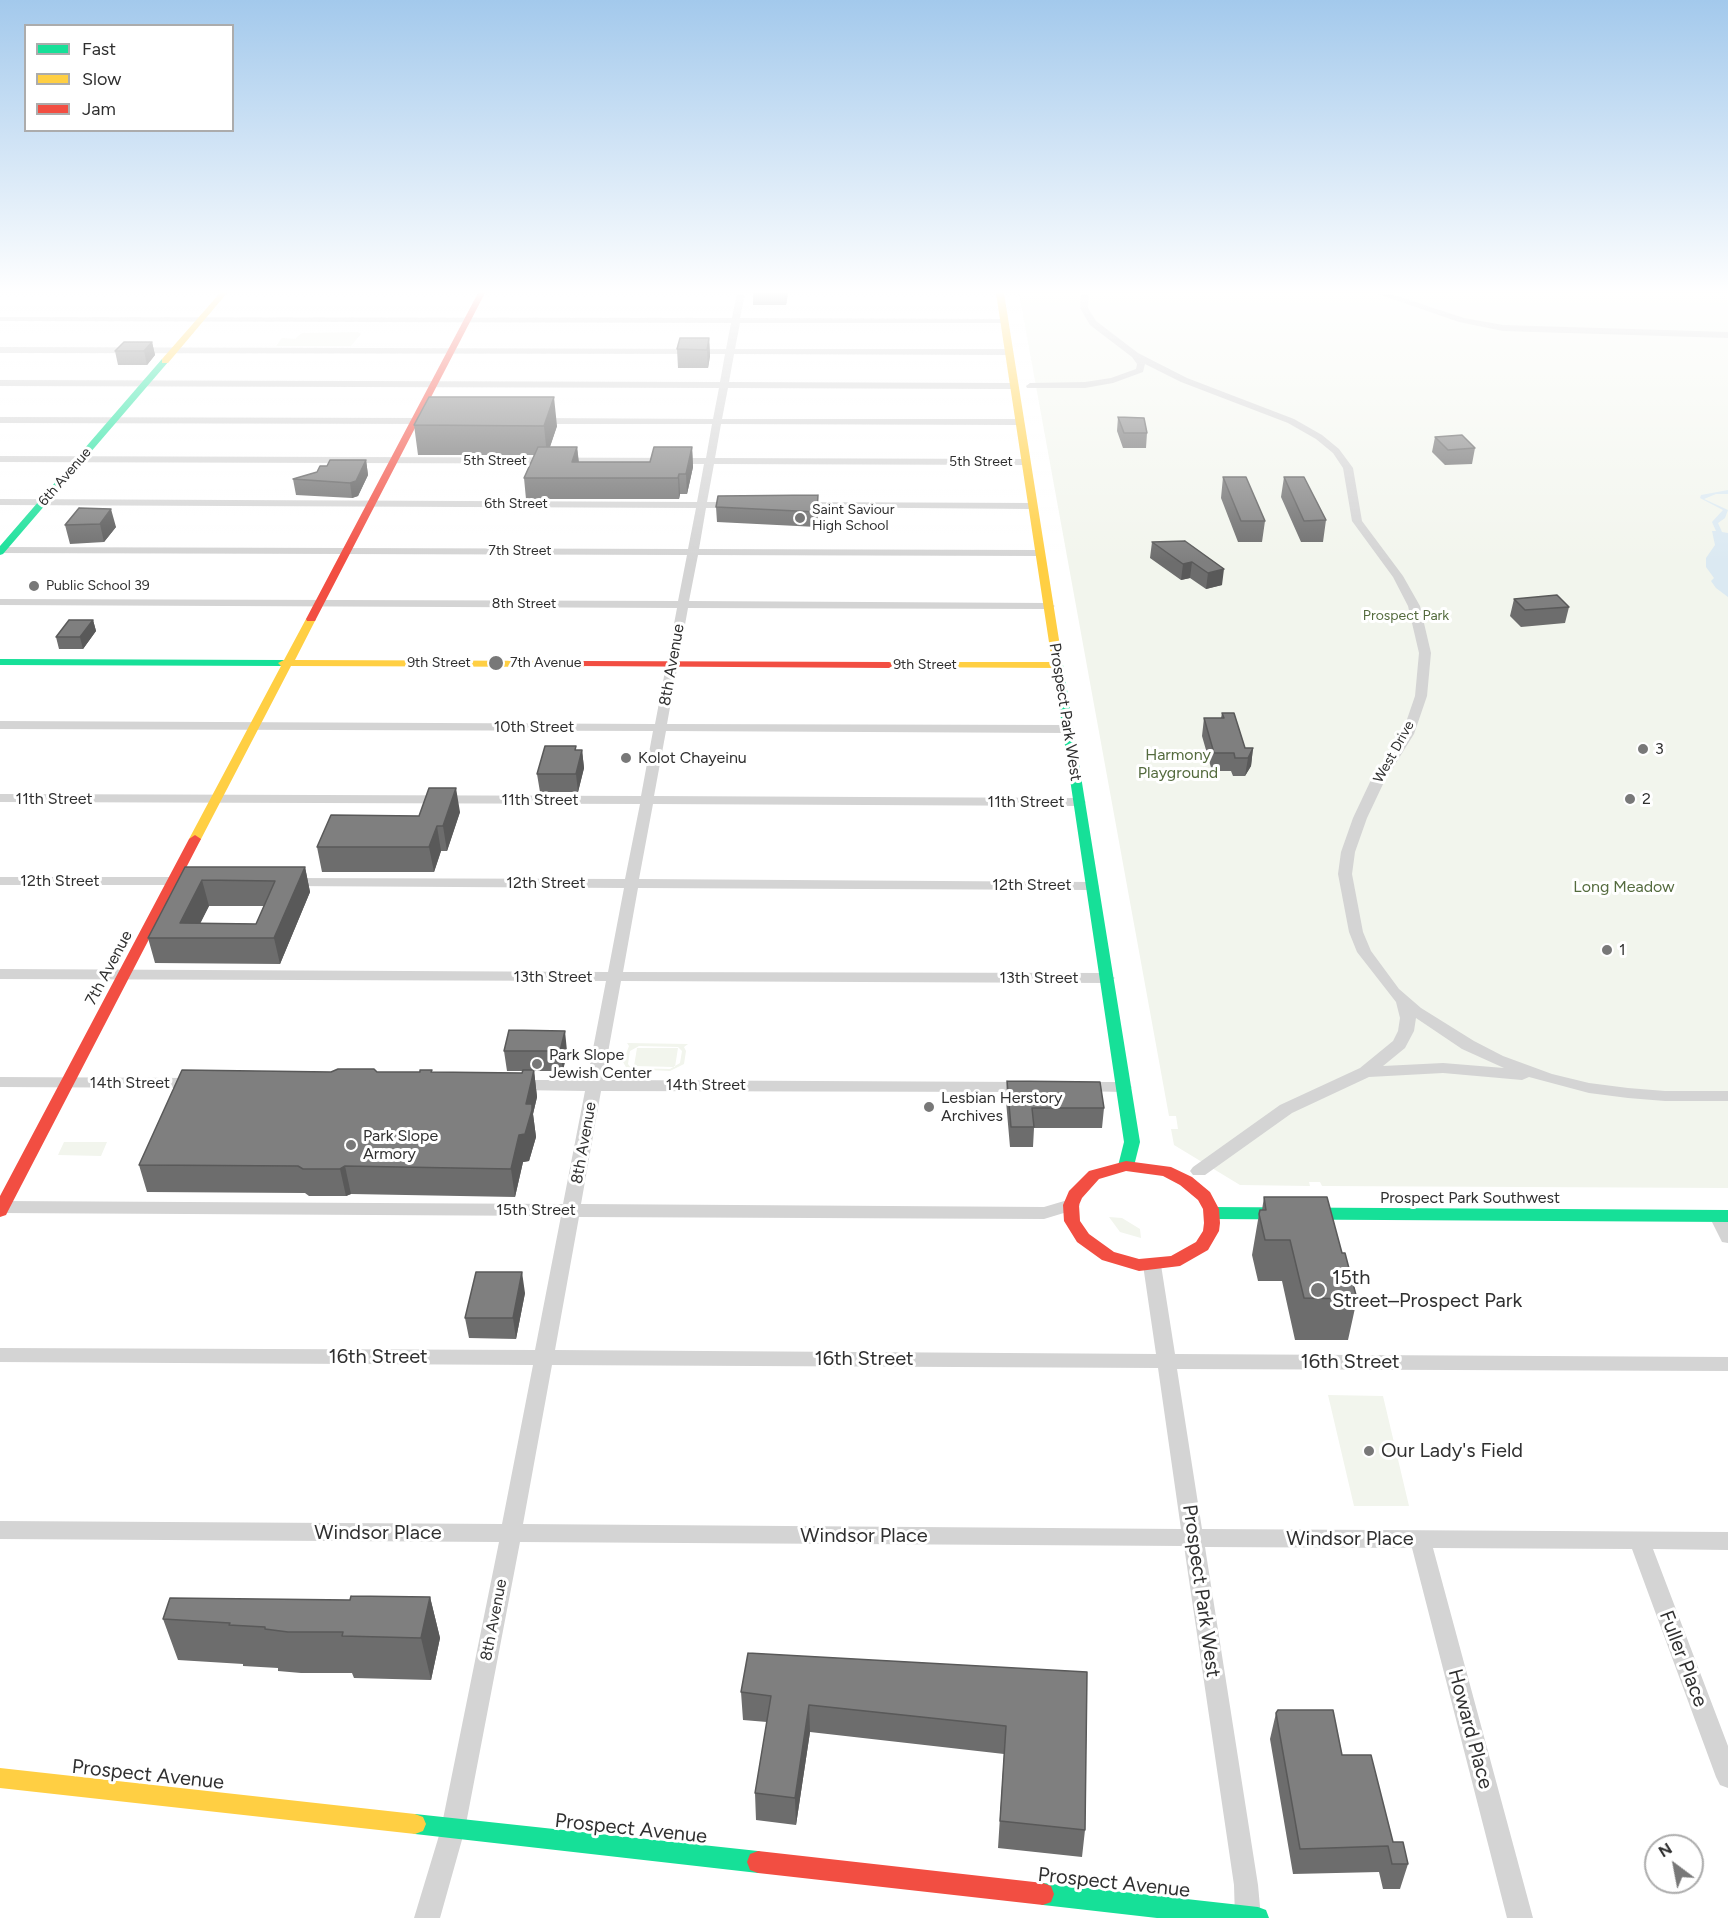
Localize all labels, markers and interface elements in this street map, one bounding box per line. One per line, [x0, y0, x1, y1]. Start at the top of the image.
legend [24, 24, 234, 132]
text: Fast [82, 38, 116, 60]
text: Slow [82, 68, 121, 90]
text: Jam [82, 98, 116, 120]
street label: 6th Avenue [35, 444, 95, 510]
street label: 5th Street [463, 453, 527, 469]
street label: 5th Street [949, 454, 1013, 470]
street label: 6th Street [484, 496, 548, 512]
place label: Saint Saviour High School [812, 502, 894, 534]
marker: Saint Saviour High School [793, 511, 807, 525]
street label: 7th Street [488, 543, 552, 559]
place label: Public School 39 [46, 578, 150, 594]
marker: Public School 39 [27, 579, 41, 593]
street label: 8th Street [492, 596, 556, 612]
park label: Prospect Park [1363, 608, 1449, 624]
street label: 8th Avenue [655, 623, 689, 707]
street label: Prospect Park West [1045, 642, 1085, 782]
marker: 7th Avenue [487, 654, 505, 672]
street label: 9th Street [407, 655, 471, 671]
place label: 7th Avenue [510, 655, 581, 671]
street label: 9th Street [893, 657, 957, 673]
street label: 10th Street [494, 717, 574, 737]
street label: West Drive [1370, 718, 1418, 786]
place label: 3 [1655, 739, 1664, 759]
marker: 3 [1636, 742, 1650, 756]
park label: Harmony Playground [1138, 745, 1218, 783]
place label: Kolot Chayeinu [638, 748, 747, 768]
marker: Kolot Chayeinu [619, 751, 633, 765]
street label: 11th Street [16, 789, 92, 809]
place label: 2 [1642, 789, 1651, 809]
street label: 11th Street [502, 790, 578, 810]
street label: 11th Street [988, 792, 1064, 812]
marker: 2 [1623, 792, 1637, 806]
street label: 12th Street [20, 871, 100, 891]
street label: 12th Street [506, 873, 586, 893]
street label: 12th Street [992, 875, 1072, 895]
park label: Long Meadow [1573, 877, 1675, 897]
street label: 7th Avenue [81, 927, 137, 1009]
place label: 1 [1619, 940, 1626, 960]
marker: 1 [1600, 943, 1614, 957]
street label: 13th Street [513, 967, 593, 987]
street label: 13th Street [999, 968, 1079, 988]
place label: Park Slope Jewish Center [549, 1045, 652, 1083]
marker: Park Slope Jewish Center [530, 1057, 544, 1071]
street label: 14th Street [90, 1073, 170, 1093]
street label: 14th Street [666, 1075, 746, 1095]
place label: Lesbian Herstory Archives [941, 1088, 1062, 1126]
marker: Lesbian Herstory Archives [922, 1100, 936, 1114]
street label: 8th Avenue [567, 1101, 601, 1185]
place label: Park Slope Armory [363, 1126, 438, 1164]
marker: Park Slope Armory [344, 1138, 358, 1152]
street label: Prospect Park Southwest [1380, 1188, 1560, 1208]
street label: 15th Street [496, 1200, 576, 1220]
place label: 15th Street–Prospect Park [1332, 1266, 1522, 1313]
marker: 15th Street–Prospect Park [1309, 1281, 1327, 1299]
street label: 16th Street [328, 1345, 428, 1369]
street label: 16th Street [814, 1347, 914, 1371]
street label: 16th Street [1300, 1350, 1400, 1374]
place label: Our Lady's Field [1381, 1439, 1523, 1463]
marker: Our Lady's Field [1362, 1444, 1376, 1458]
street label: Prospect Park West [1177, 1503, 1225, 1679]
street label: Windsor Place [314, 1521, 442, 1545]
street label: Windsor Place [800, 1524, 928, 1548]
street label: Windsor Place [1286, 1527, 1414, 1551]
street label: 8th Avenue [477, 1578, 511, 1662]
street label: Fuller Place [1654, 1607, 1712, 1711]
street label: Howard Place [1442, 1666, 1498, 1792]
street label: Prospect Avenue [71, 1755, 225, 1795]
street label: Prospect Avenue [554, 1809, 708, 1849]
north arrow [1644, 1834, 1704, 1894]
text: N [1655, 1839, 1676, 1861]
street label: Prospect Avenue [1037, 1863, 1191, 1903]

